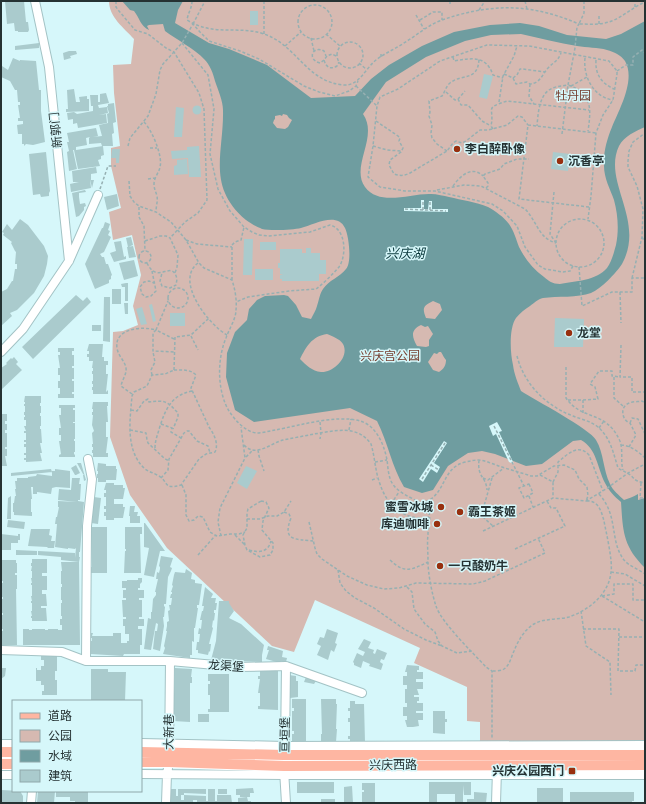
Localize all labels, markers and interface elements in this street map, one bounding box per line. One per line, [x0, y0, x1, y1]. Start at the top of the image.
park label: 牡丹园 [555, 88, 591, 103]
street label: 新郭门 [46, 111, 65, 149]
place label: 李白醉卧像 [465, 141, 525, 156]
marker: 李白醉卧像 [452, 144, 462, 154]
place label: 沉香亭 [568, 153, 604, 168]
marker: 沉香亭 [555, 156, 565, 166]
water label: 兴庆湖 [385, 245, 426, 261]
place label: 龙堂 [577, 325, 601, 340]
marker: 龙堂 [564, 328, 574, 338]
park label: 兴庆宫公园 [360, 348, 420, 363]
place label: 蜜雪冰城 [385, 499, 433, 514]
marker: 蜜雪冰城 [436, 502, 446, 512]
place label: 霸王茶姬 [468, 504, 516, 519]
marker: 霸王茶姬 [455, 507, 465, 517]
place label: 库迪咖啡 [381, 516, 429, 531]
marker: 库迪咖啡 [432, 519, 442, 529]
place label: 一只酸奶牛 [448, 558, 508, 573]
marker: 一只酸奶牛 [435, 561, 445, 571]
street label: 龙渠堡 [208, 657, 245, 674]
legend [12, 700, 142, 792]
text: 道路 [48, 708, 72, 723]
street label: 大新巷 [161, 714, 176, 750]
street label: 亘垣堡 [277, 717, 292, 753]
text: 公园 [48, 728, 72, 743]
text: 水域 [48, 748, 72, 763]
street label: 兴庆西路 [369, 757, 417, 772]
place label: 兴庆公园西门 [492, 763, 564, 778]
marker: 兴庆公园西门 [567, 766, 577, 776]
text: 建筑 [48, 768, 72, 783]

